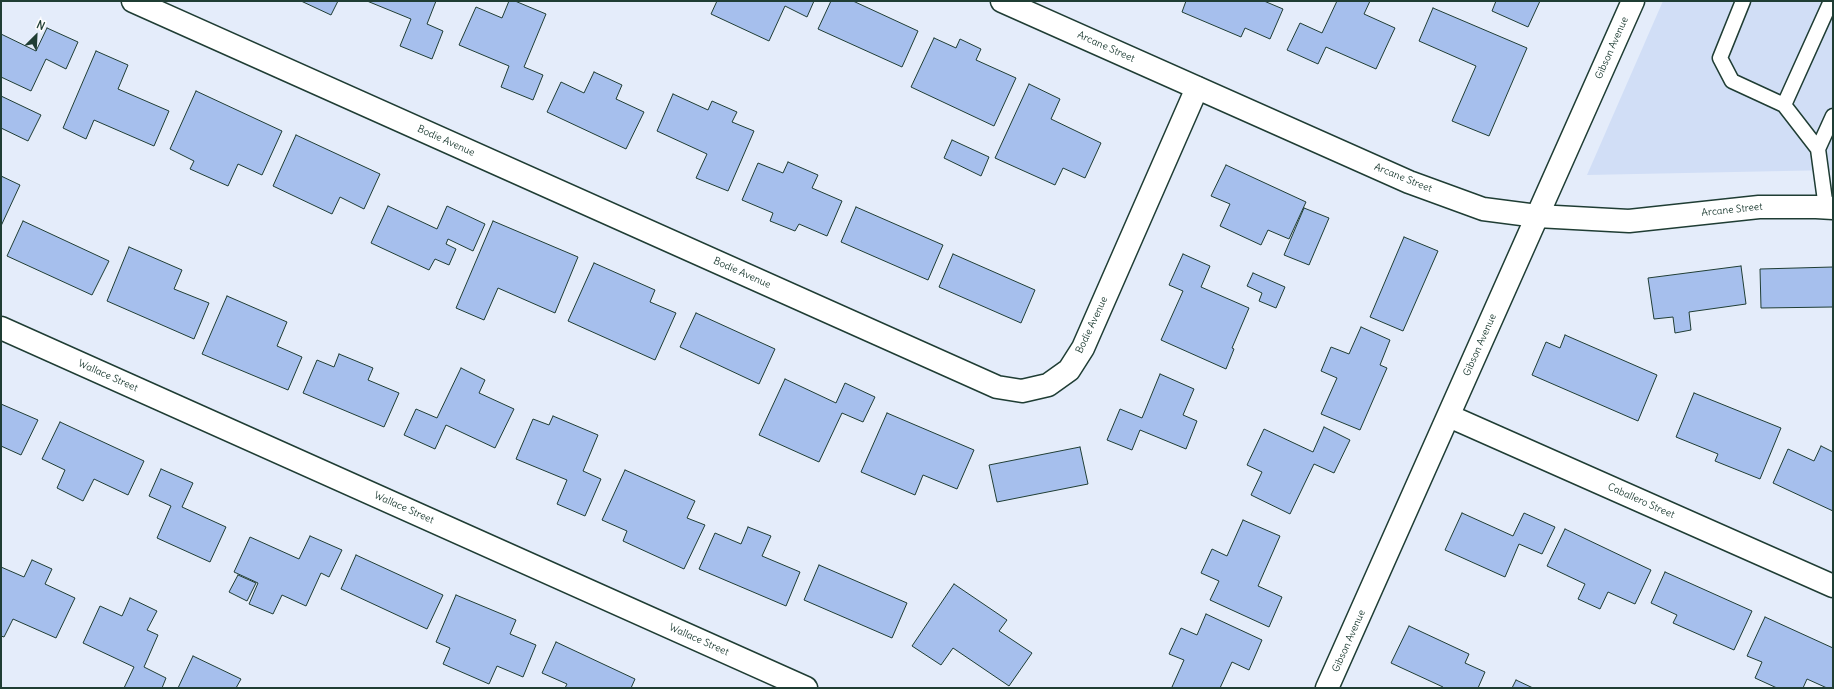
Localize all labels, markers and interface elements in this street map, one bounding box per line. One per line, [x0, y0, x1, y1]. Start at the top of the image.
street label: Gibson Avenue [1593, 15, 1631, 81]
north arrow [16, 16, 56, 56]
text: N [35, 17, 47, 33]
street label: Arcane Street [1076, 29, 1136, 65]
street label: Bodie Avenue [415, 123, 477, 159]
street label: Arcane Street [1372, 161, 1434, 195]
street label: Arcane Street [1701, 201, 1763, 219]
street label: Bodie Avenue [711, 255, 773, 291]
street label: Bodie Avenue [1074, 295, 1110, 355]
street label: Gibson Avenue [1461, 312, 1499, 378]
street label: Wallace Street [76, 358, 140, 394]
street label: Caballero Street [1606, 481, 1676, 521]
street label: Wallace Street [372, 490, 436, 526]
street label: Gibson Avenue [1330, 608, 1368, 674]
street label: Wallace Street [667, 622, 731, 658]

